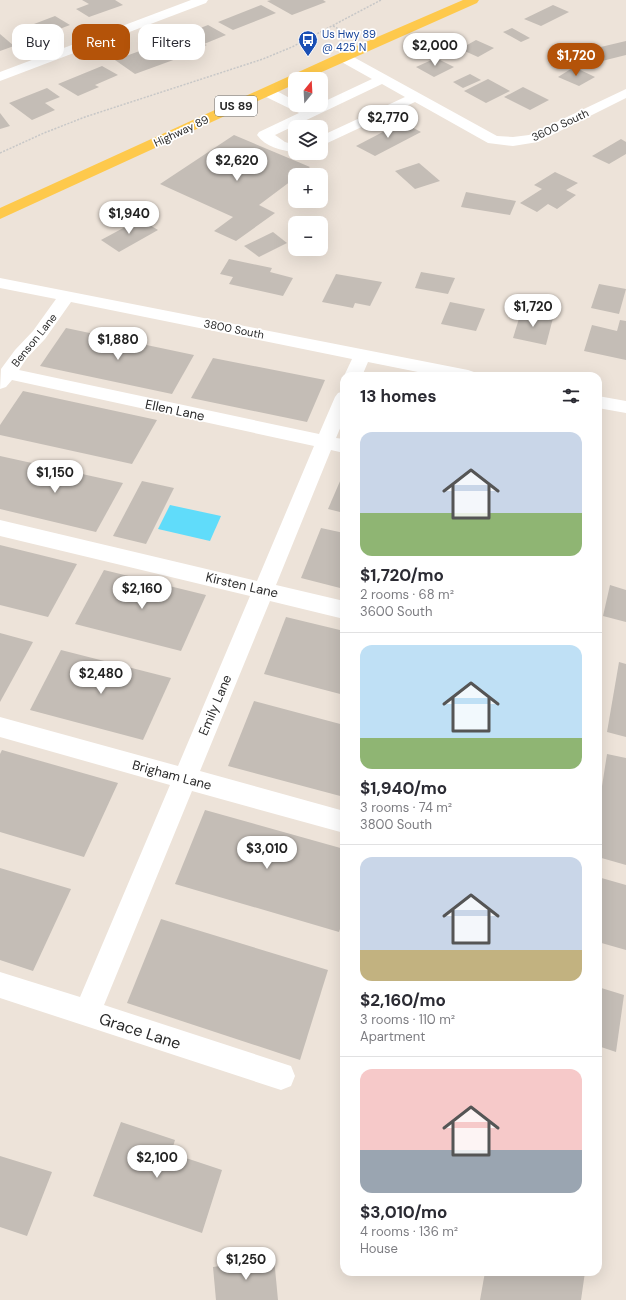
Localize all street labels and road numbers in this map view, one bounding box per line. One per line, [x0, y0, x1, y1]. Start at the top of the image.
road number: US 89 [215, 96, 257, 116]
street label: 3600 South [529, 106, 591, 144]
street label: Highway 89 [151, 112, 211, 150]
street label: Benson Lane [8, 310, 60, 370]
street label: 3800 South [203, 316, 265, 342]
street label: Ellen Lane [144, 395, 206, 425]
street label: Kirsten Lane [204, 568, 280, 602]
street label: Emily Lane [195, 672, 235, 738]
street label: Brigham Lane [130, 756, 214, 794]
street label: Grace Lane [96, 1008, 184, 1054]

